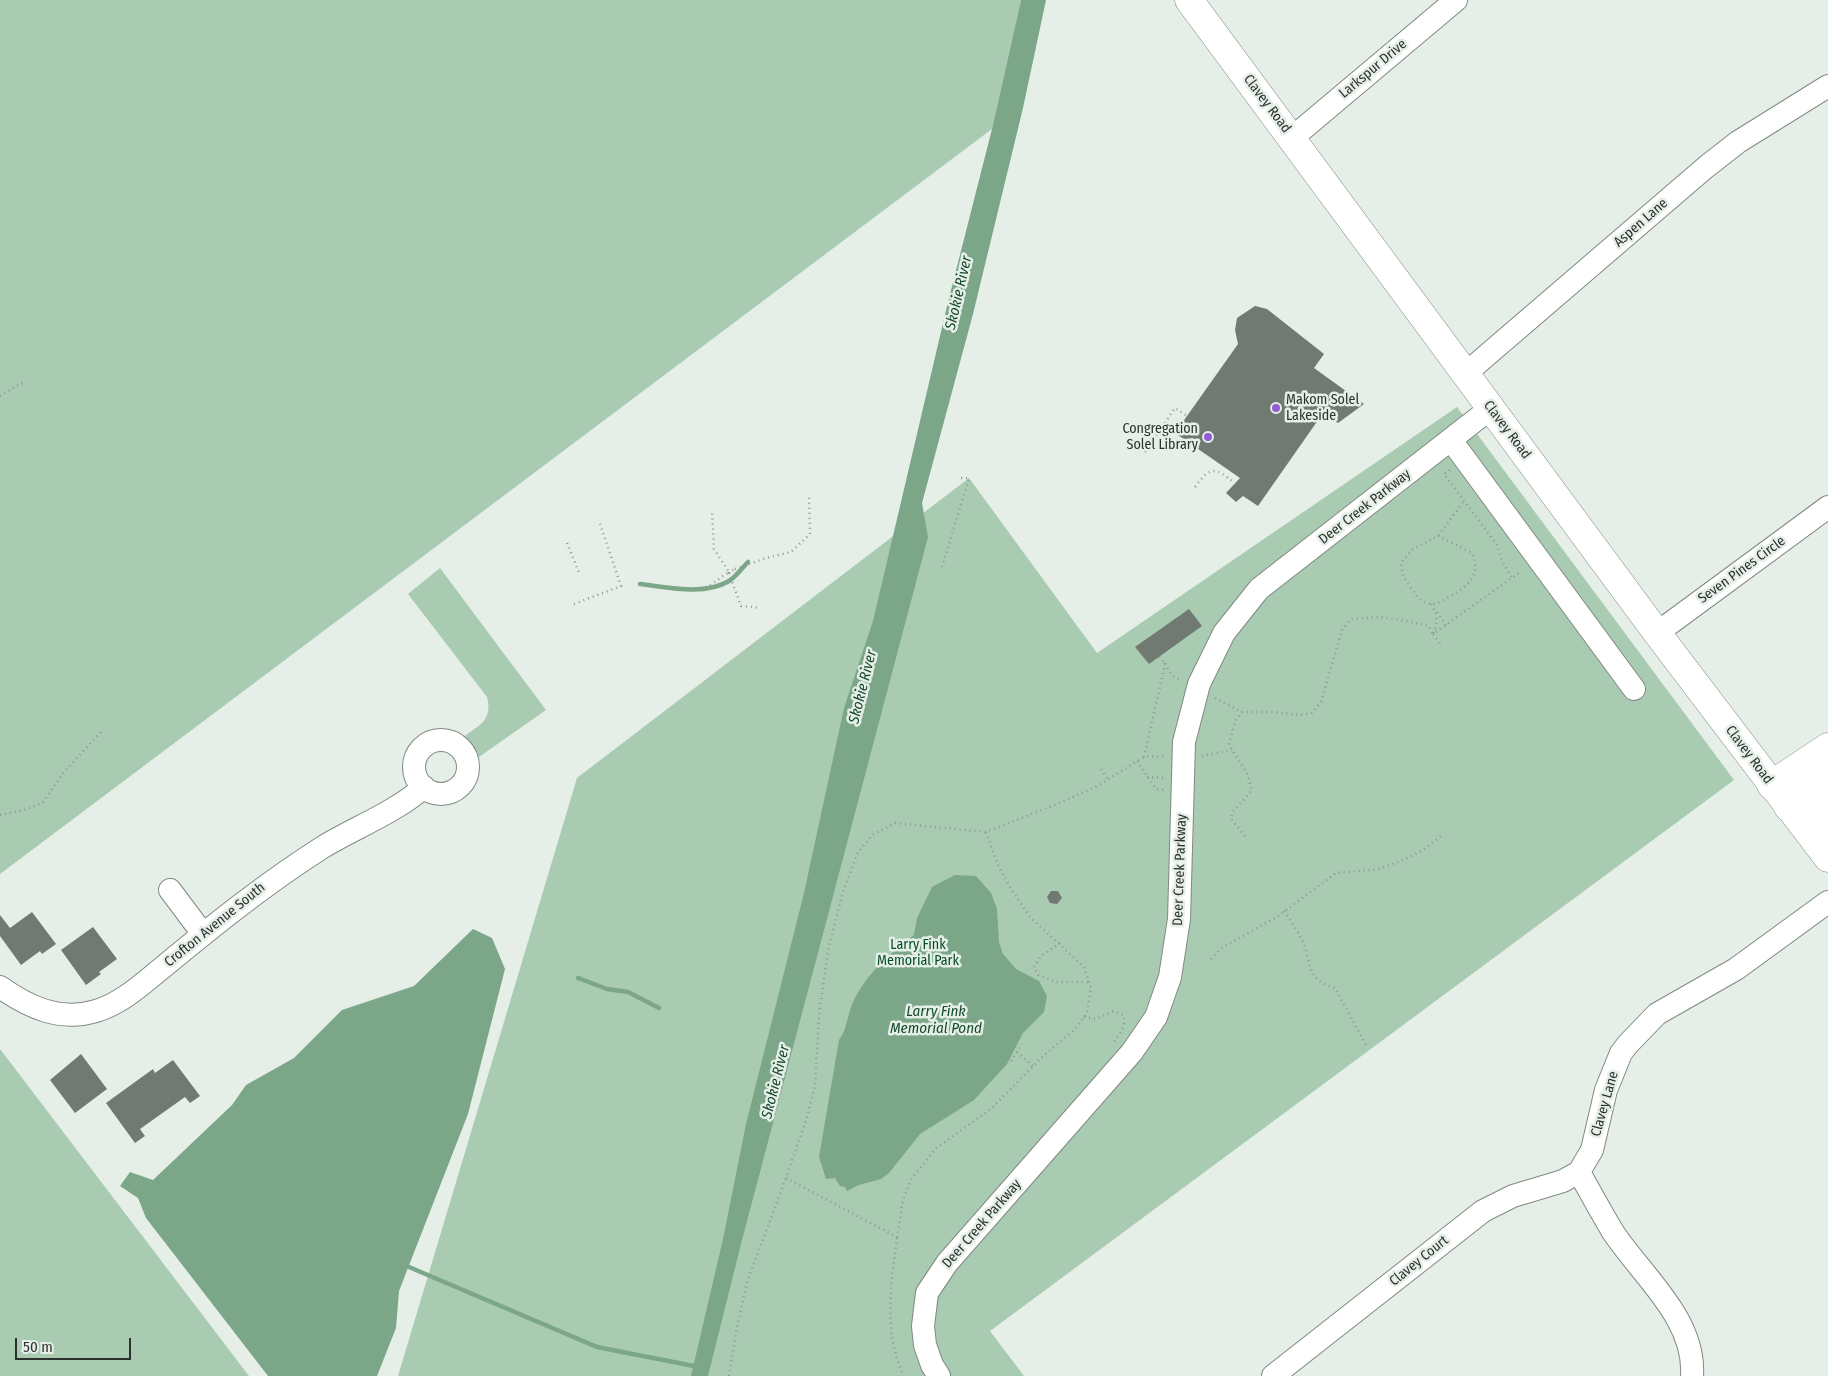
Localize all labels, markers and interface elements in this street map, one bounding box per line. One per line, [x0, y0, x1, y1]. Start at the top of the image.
street label: Larkspur Drive [1336, 36, 1410, 102]
street label: Clavey Road [1240, 71, 1294, 137]
street label: Aspen Lane [1611, 195, 1671, 251]
water label: Skokie River [942, 254, 976, 332]
place label: Makom Solel Lakeside [1286, 392, 1359, 424]
street label: Clavey Road [1480, 397, 1534, 463]
marker: Makom Solel Lakeside [1270, 402, 1282, 414]
place label: Congregation Solel Library [1122, 421, 1198, 454]
marker: Congregation Solel Library [1202, 431, 1214, 443]
street label: Deer Creek Parkway [1316, 466, 1414, 548]
street label: Seven Pines Circle [1695, 533, 1789, 607]
water label: Skokie River [845, 648, 881, 726]
street label: Clavey Road [1722, 722, 1776, 788]
street label: Deer Creek Parkway [1170, 814, 1190, 926]
street label: Crofton Avenue South [161, 879, 269, 971]
park label: Larry Fink Memorial Park [877, 937, 959, 970]
water label: Larry Fink Memorial Pond [890, 1003, 982, 1038]
water label: Skokie River [758, 1043, 794, 1121]
street label: Clavey Lane [1588, 1069, 1622, 1139]
street label: Deer Creek Parkway [939, 1176, 1025, 1272]
street label: Clavey Court [1386, 1232, 1452, 1290]
scale bar [18, 1328, 134, 1360]
text: 50 m [23, 1338, 53, 1356]

